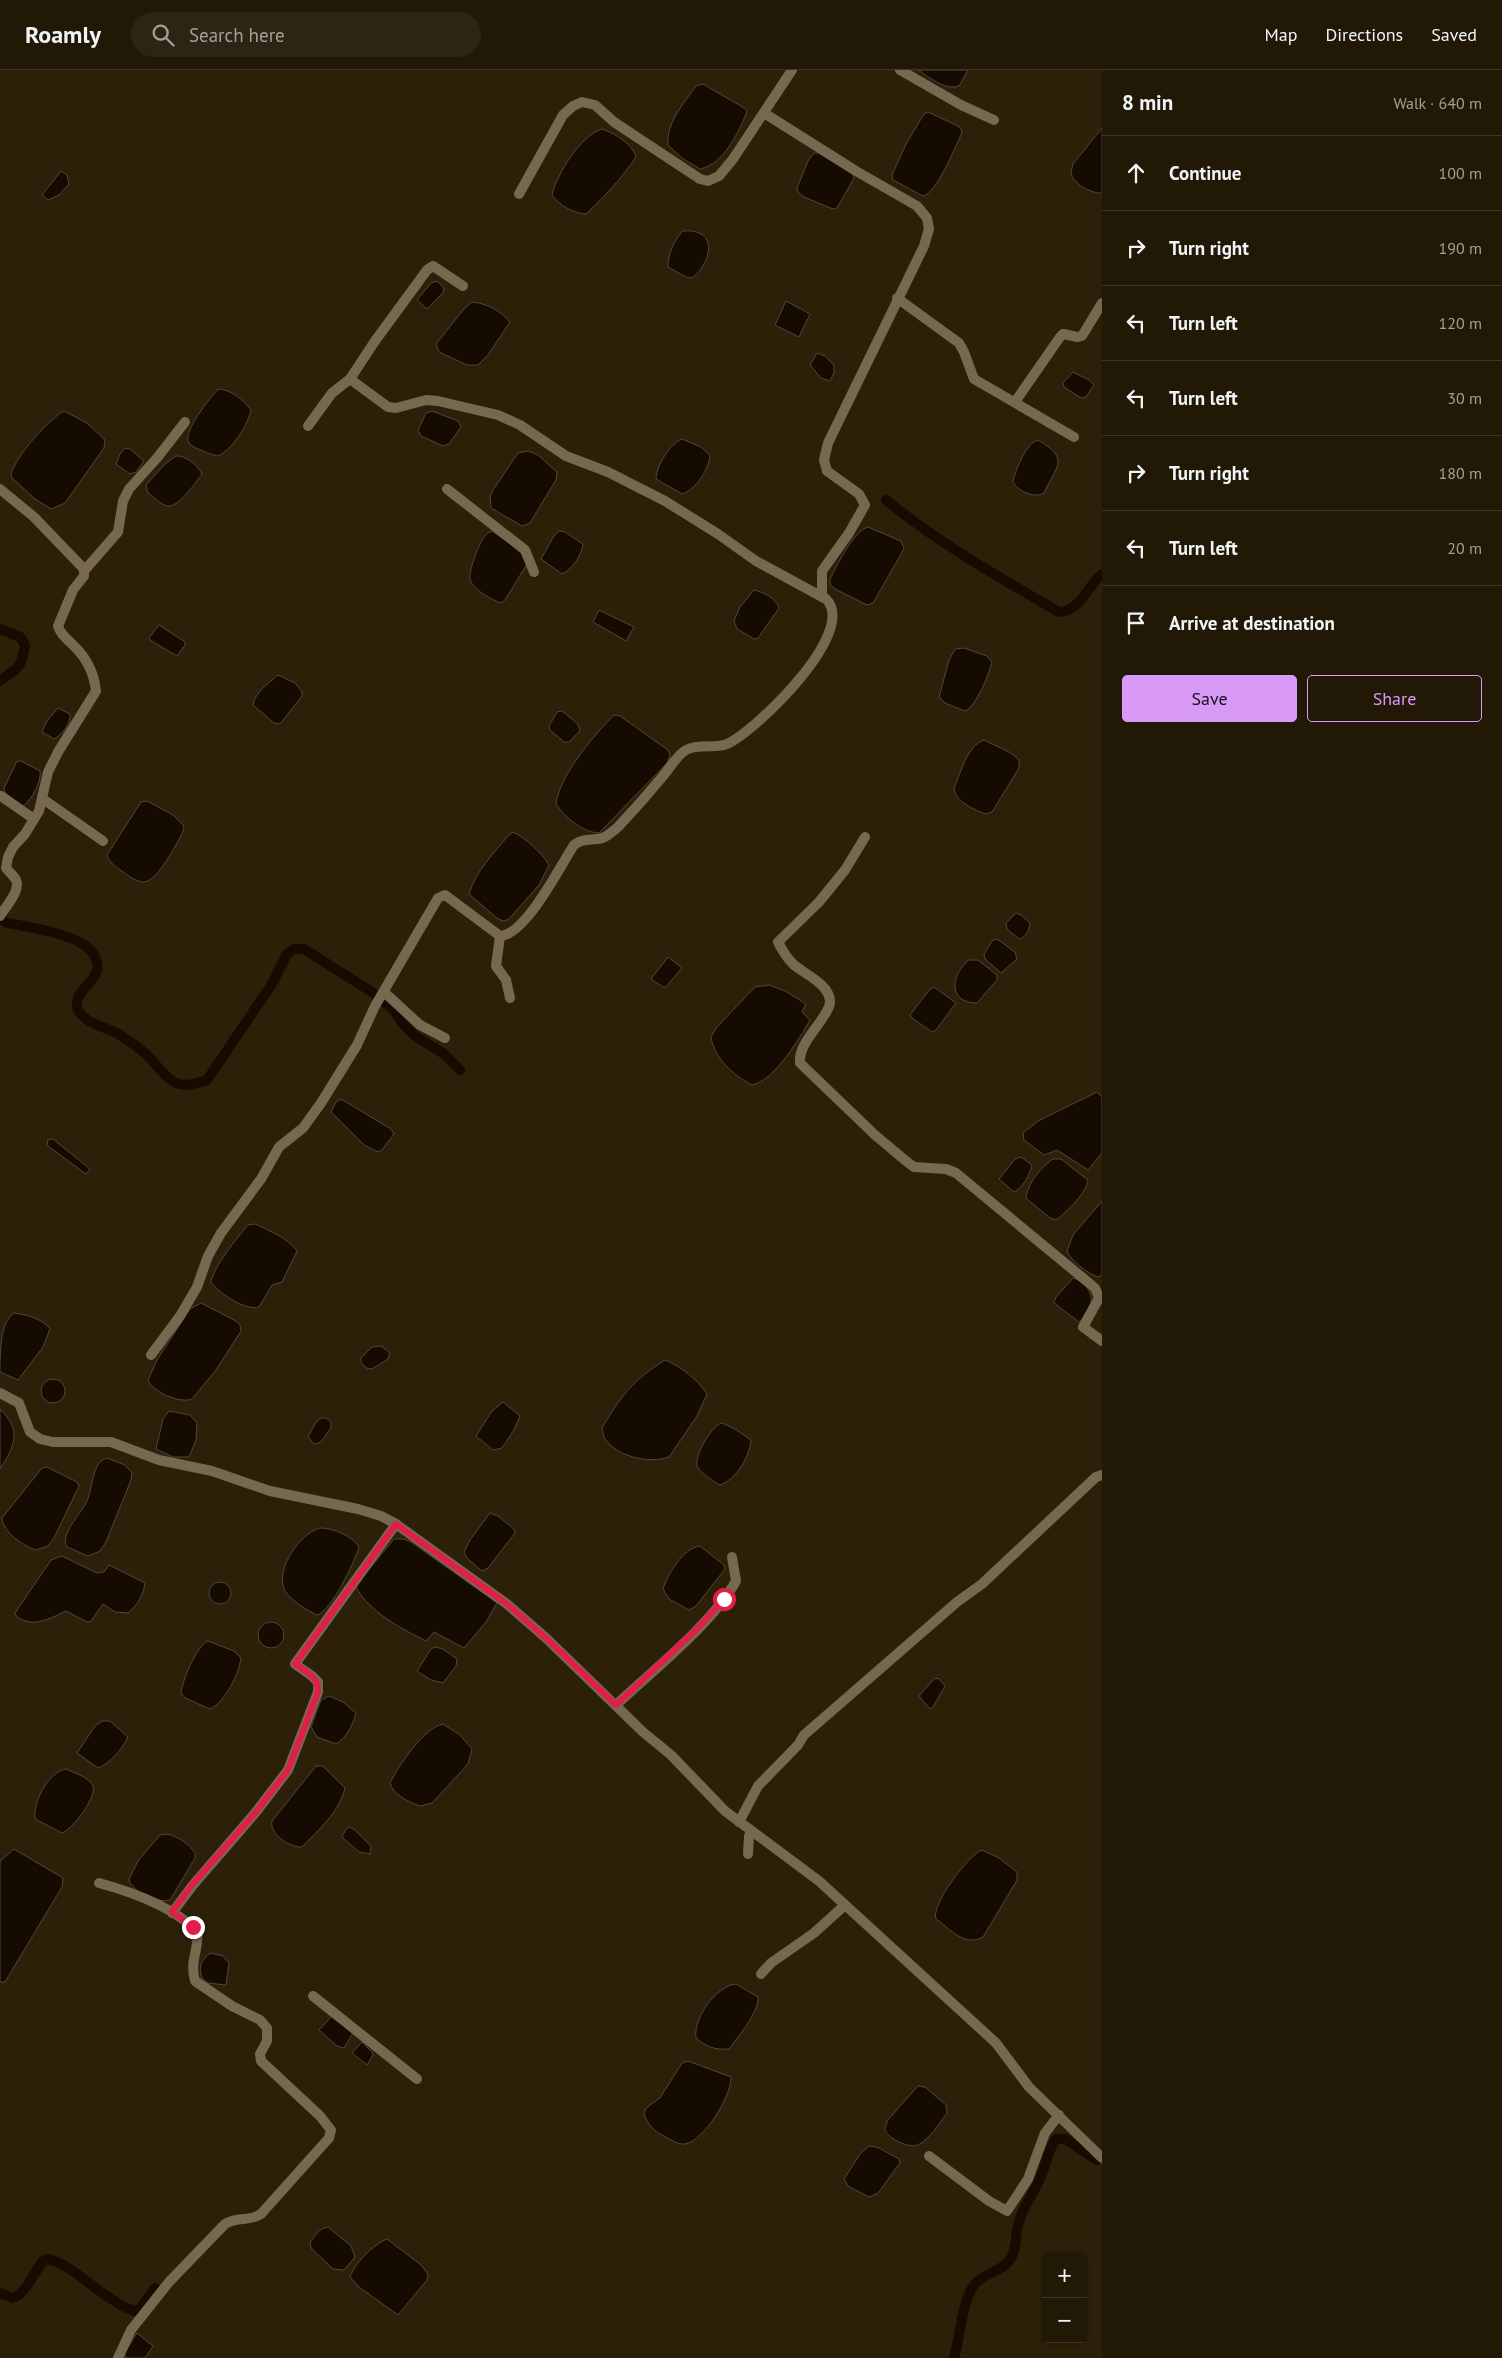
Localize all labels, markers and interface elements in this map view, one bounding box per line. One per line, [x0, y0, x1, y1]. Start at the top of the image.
search box [131, 12, 481, 57]
text: Roamly [25, 19, 101, 50]
icon: search [149, 21, 177, 49]
text: Search here [189, 23, 285, 47]
text: Map [1265, 23, 1297, 46]
text: Directions [1325, 23, 1403, 46]
text: Saved [1431, 23, 1477, 46]
text: 8 min [1122, 89, 1173, 116]
text: Walk · 640 m [1393, 93, 1482, 113]
icon: ahead [1122, 159, 1150, 187]
text: Continue [1169, 161, 1241, 185]
text: 100 m [1439, 163, 1482, 183]
icon: right [1122, 234, 1150, 262]
text: Turn right [1169, 236, 1249, 260]
text: 190 m [1439, 238, 1482, 258]
icon: left [1122, 309, 1150, 337]
text: Turn left [1169, 311, 1238, 335]
text: 120 m [1439, 313, 1482, 333]
icon: left [1122, 384, 1150, 412]
text: Turn left [1169, 386, 1238, 410]
text: 30 m [1447, 388, 1482, 408]
icon: right [1122, 459, 1150, 487]
text: Turn right [1169, 461, 1249, 485]
text: 180 m [1439, 463, 1482, 483]
icon: left [1122, 534, 1150, 562]
text: Turn left [1169, 536, 1238, 560]
text: 20 m [1447, 538, 1482, 558]
icon: arrive [1122, 609, 1150, 637]
text: Arrive at destination [1169, 611, 1335, 635]
button: Save [1122, 675, 1297, 722]
button: Share [1307, 675, 1482, 722]
route start [713, 1588, 736, 1611]
route end [182, 1916, 205, 1939]
map controls [1042, 2253, 1087, 2343]
button: + [1042, 2253, 1087, 2298]
button: − [1042, 2298, 1087, 2343]

